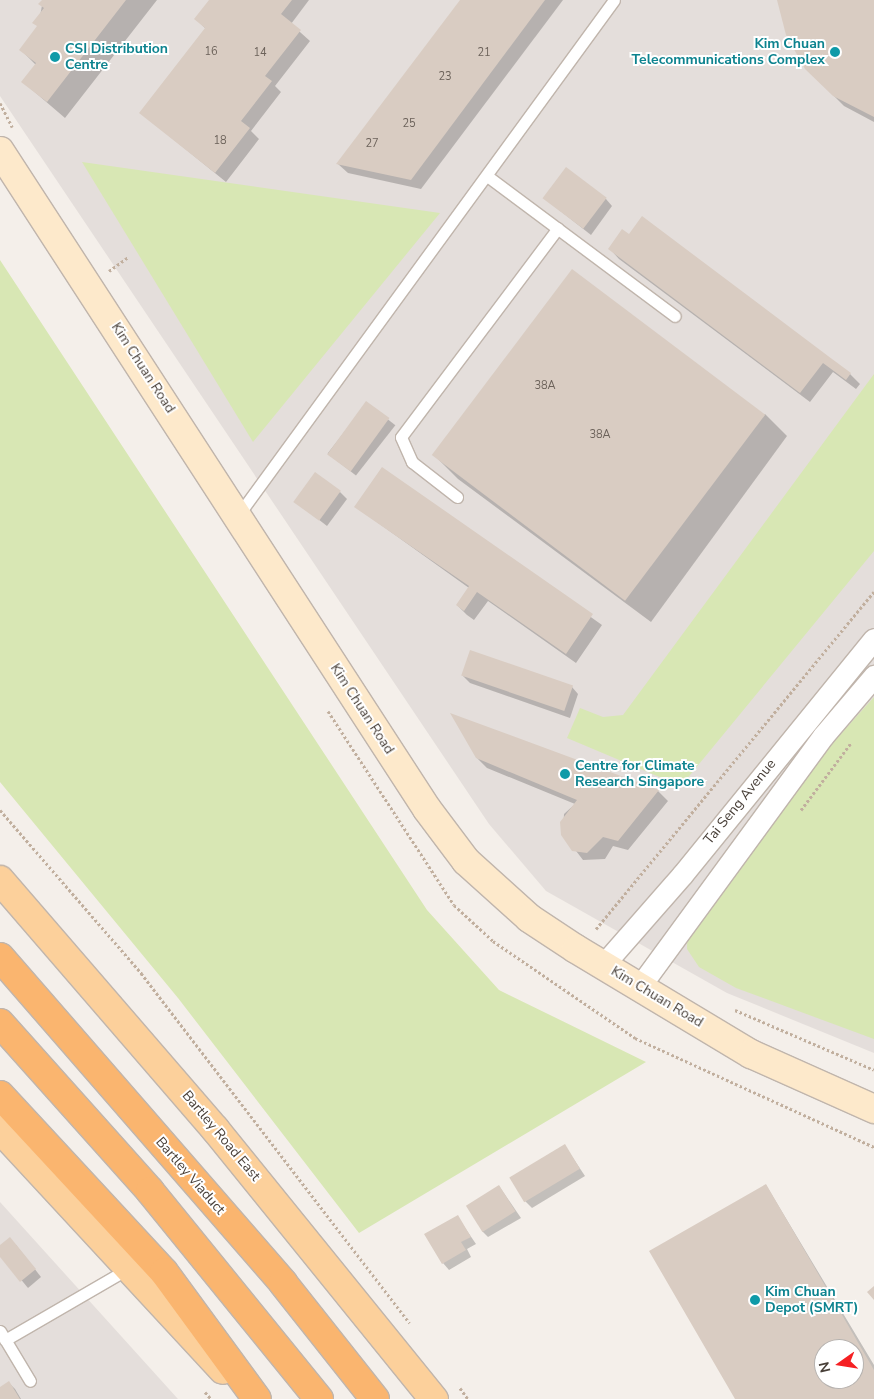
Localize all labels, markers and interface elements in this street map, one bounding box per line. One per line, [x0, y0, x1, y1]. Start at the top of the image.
place label: Kim Chuan Telecommunications Complex [631, 36, 825, 68]
place label: CSI Distribution Centre [65, 41, 168, 74]
house number: 16 [204, 45, 218, 59]
house number: 14 [253, 46, 267, 60]
house number: 21 [477, 46, 491, 60]
marker: Kim Chuan Telecommunications Complex [829, 46, 841, 58]
marker: CSI Distribution Centre [49, 51, 61, 63]
house number: 23 [438, 70, 452, 84]
house number: 25 [402, 117, 416, 131]
house number: 18 [213, 134, 227, 148]
house number: 27 [365, 137, 379, 151]
street label: Kim Chuan Road [108, 320, 178, 416]
house number: 38A [534, 379, 556, 393]
house number: 38A [589, 428, 611, 442]
street label: Kim Chuan Road [327, 661, 397, 757]
street label: Tai Seng Avenue [700, 756, 780, 848]
place label: Centre for Climate Research Singapore [575, 758, 704, 790]
marker: Centre for Climate Research Singapore [559, 768, 571, 780]
street label: Kim Chuan Road [608, 963, 706, 1031]
street label: Bartley Road East [178, 1087, 264, 1185]
street label: Bartley Viaduct [152, 1134, 228, 1218]
place label: Kim Chuan Depot (SMRT) [765, 1284, 858, 1316]
marker: Kim Chuan Depot (SMRT) [749, 1294, 761, 1306]
north arrow [814, 1339, 864, 1389]
text: N [814, 1360, 835, 1375]

